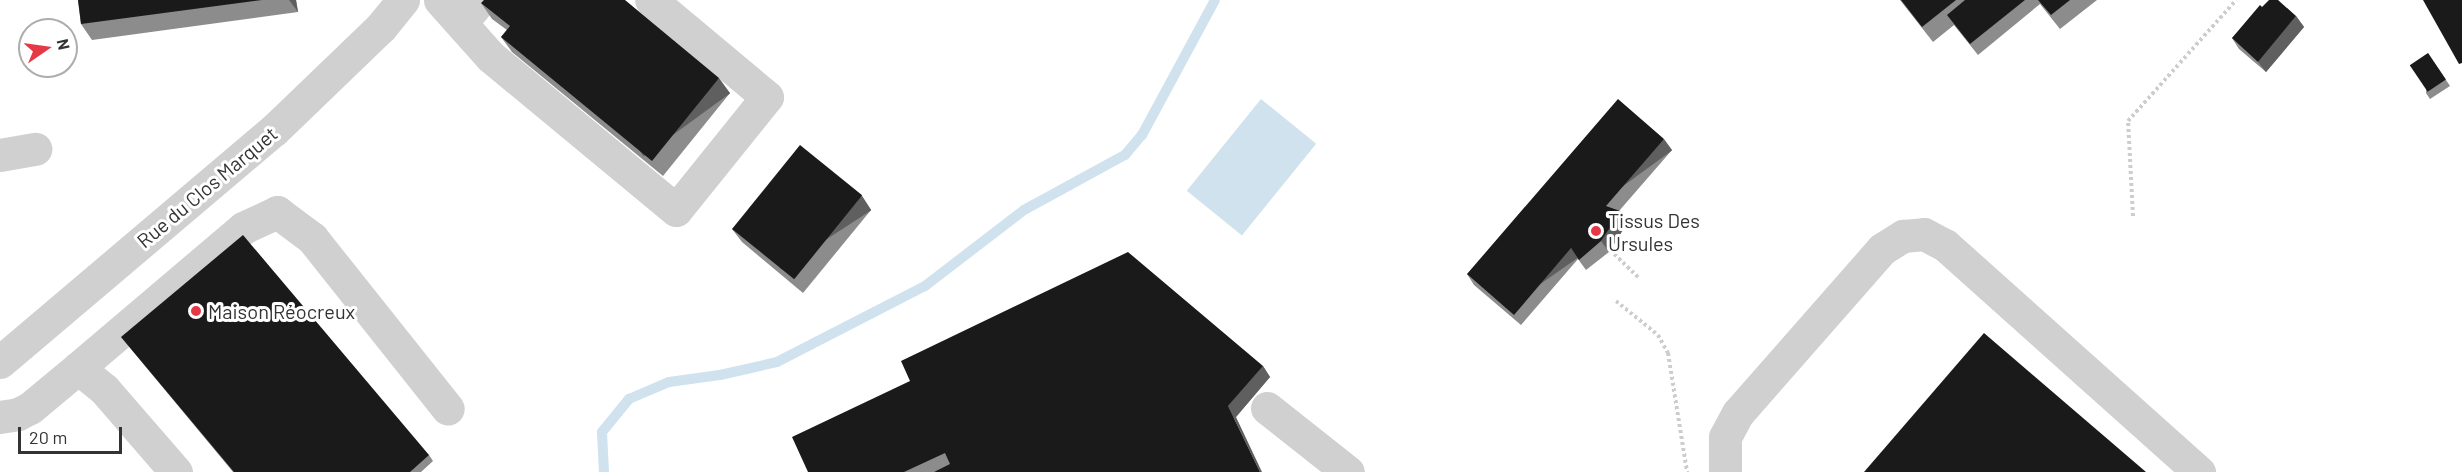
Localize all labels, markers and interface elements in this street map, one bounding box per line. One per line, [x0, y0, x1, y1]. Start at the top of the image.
north arrow [18, 18, 78, 78]
text: N [54, 37, 75, 52]
street label: Rue du Clos Marquet [132, 121, 282, 253]
place label: Tissus Des Ursules [1608, 208, 1700, 255]
marker: Tissus Des Ursules [1589, 224, 1603, 238]
place label: Maison Réocreux [208, 299, 355, 323]
marker: Maison Réocreux [189, 304, 203, 318]
scale bar [21, 415, 124, 453]
text: 20 m [29, 426, 67, 448]

